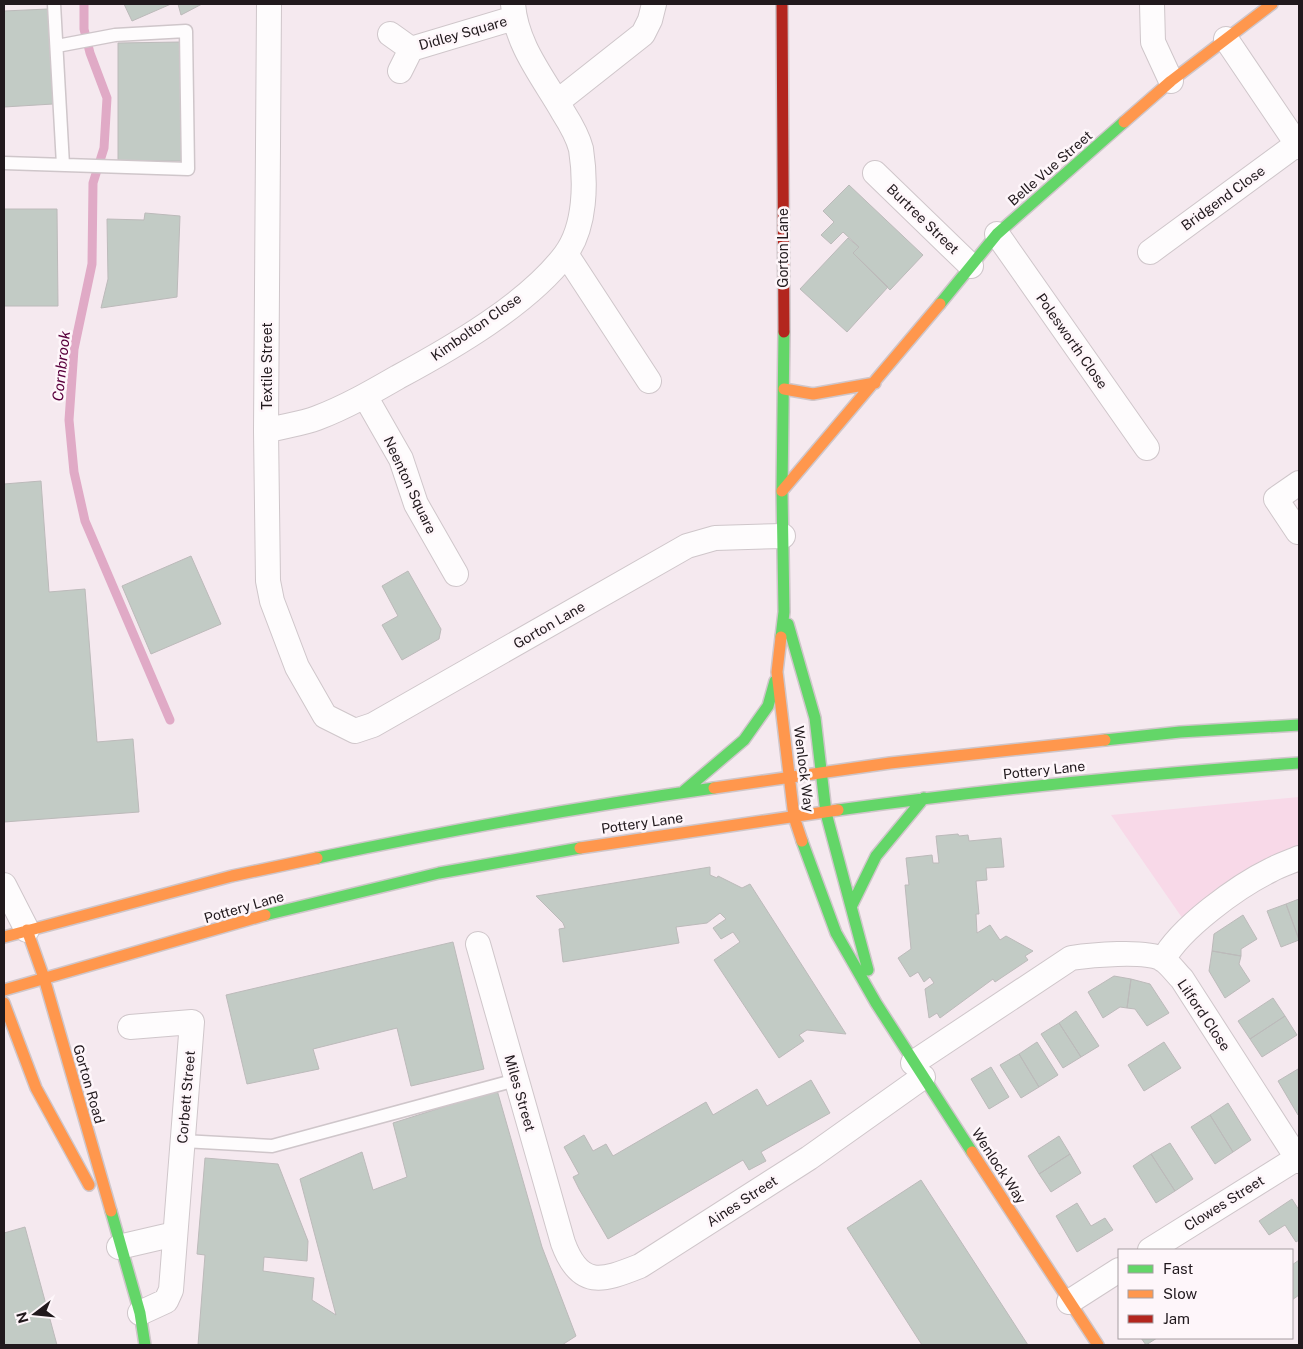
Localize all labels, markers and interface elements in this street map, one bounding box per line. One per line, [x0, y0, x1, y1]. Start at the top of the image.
street label: Didley Square [417, 13, 509, 53]
street label: Belle Vue Street [1005, 127, 1095, 209]
street label: Bridgend Close [1178, 162, 1268, 234]
street label: Burtree Street [884, 181, 962, 257]
street label: Gorton Lane [775, 208, 791, 288]
street label: Kimbolton Close [428, 290, 524, 364]
street label: Polesworth Close [1033, 290, 1111, 392]
street label: Textile Street [259, 322, 275, 410]
water label: Cornbrook [49, 329, 73, 402]
street label: Neenton Square [380, 434, 440, 536]
street label: Gorton Lane [510, 598, 588, 652]
street label: Wenlock Way [791, 725, 817, 814]
street label: Pottery Lane [1002, 758, 1086, 782]
street label: Pottery Lane [600, 809, 684, 837]
street label: Pottery Lane [202, 888, 286, 926]
street label: Lilford Close [1174, 976, 1234, 1054]
street label: Gorton Road [70, 1043, 108, 1125]
street label: Corbett Street [174, 1050, 198, 1144]
street label: Miles Street [501, 1053, 539, 1133]
street label: Wenlock Way [969, 1125, 1030, 1207]
street label: Aines Street [704, 1172, 780, 1230]
street label: Clowes Street [1181, 1172, 1267, 1234]
legend [1118, 1249, 1293, 1339]
text: Fast [1163, 1260, 1193, 1277]
text: Slow [1163, 1285, 1198, 1302]
north arrow [10, 1289, 60, 1339]
text: N [13, 1310, 32, 1325]
text: Jam [1163, 1310, 1190, 1327]

